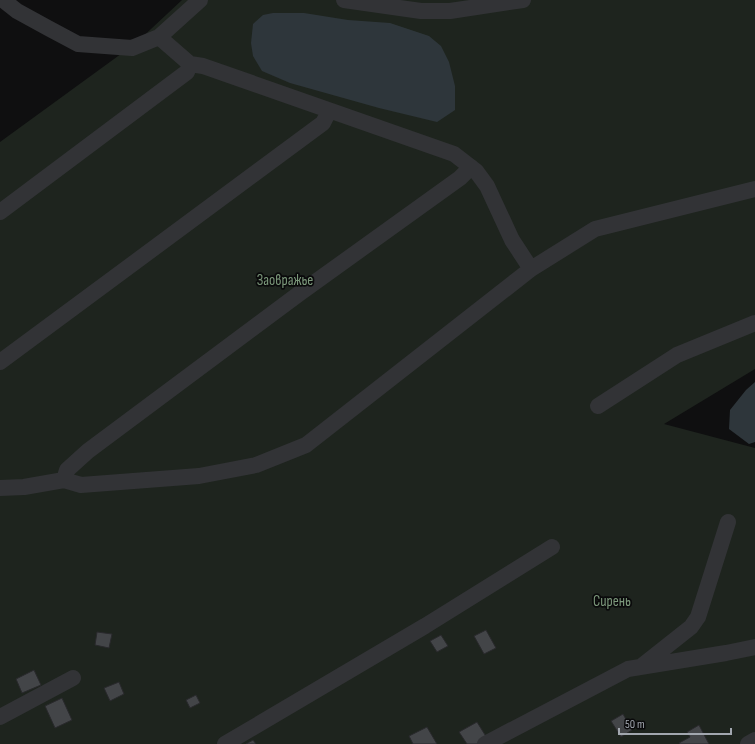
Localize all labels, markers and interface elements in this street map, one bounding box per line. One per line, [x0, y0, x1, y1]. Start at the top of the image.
park label: Заовражье [257, 271, 313, 290]
park label: Сирень [593, 592, 631, 611]
scale bar [619, 710, 731, 736]
text: 50 m [625, 717, 645, 732]

